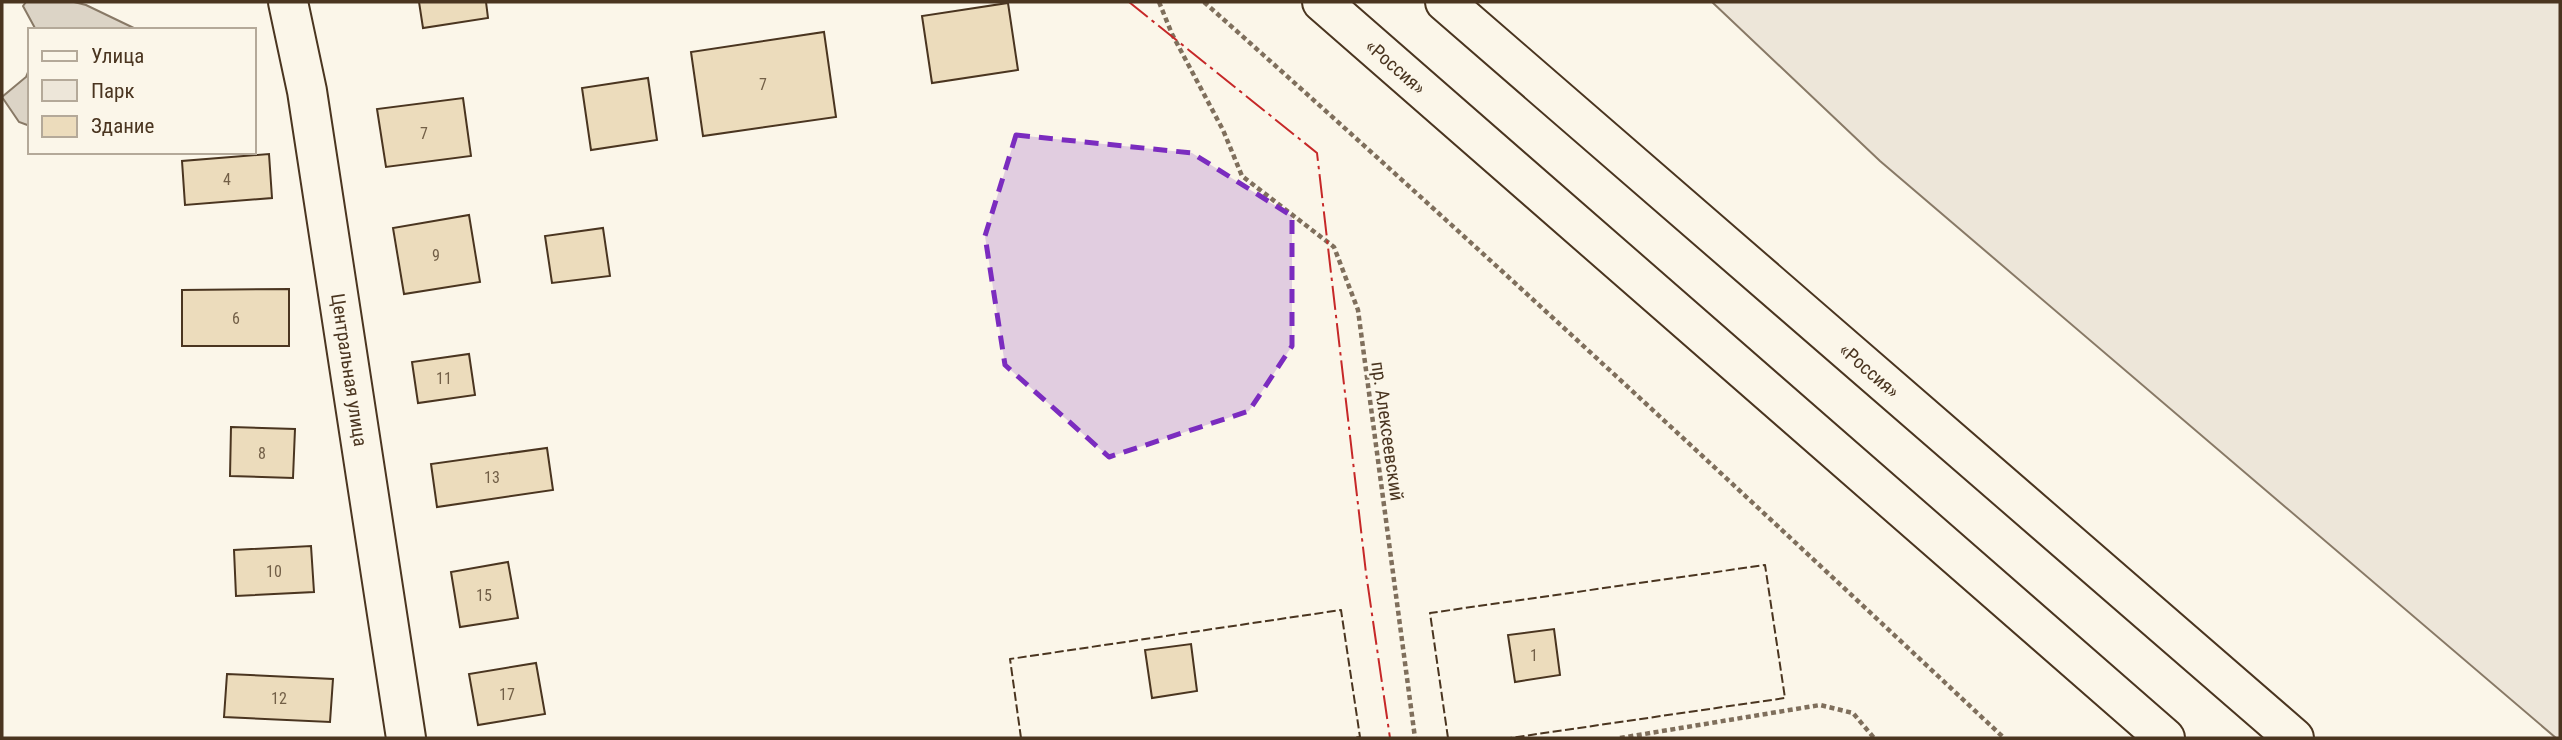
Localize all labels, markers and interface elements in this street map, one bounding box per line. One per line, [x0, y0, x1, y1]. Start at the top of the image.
legend [28, 28, 256, 154]
street label: «Россия» [1361, 34, 1430, 99]
text: Улица [91, 44, 144, 68]
house number: 7 [759, 75, 767, 94]
text: Парк [91, 79, 135, 103]
text: Здание [91, 114, 155, 138]
house number: 7 [420, 124, 428, 143]
house number: 4 [223, 170, 231, 189]
house number: 9 [432, 246, 440, 265]
street label: Центральная улица [326, 292, 372, 448]
house number: 6 [232, 309, 240, 328]
street label: «Россия» [1834, 338, 1904, 403]
street label: пр. Алексеевский [1366, 360, 1409, 502]
house number: 11 [436, 369, 452, 388]
house number: 8 [258, 444, 266, 463]
house number: 13 [484, 468, 500, 487]
house number: 10 [266, 562, 282, 581]
house number: 15 [476, 586, 492, 605]
house number: 1 [1530, 646, 1538, 665]
house number: 17 [499, 685, 515, 704]
house number: 12 [271, 689, 287, 708]

